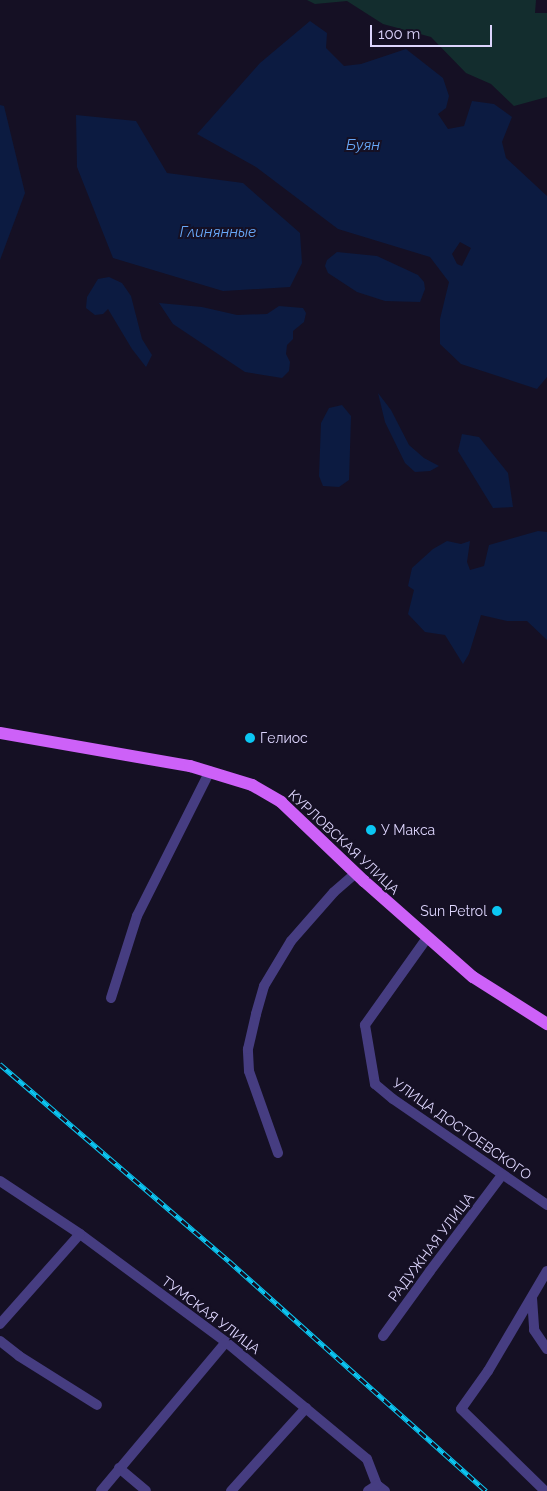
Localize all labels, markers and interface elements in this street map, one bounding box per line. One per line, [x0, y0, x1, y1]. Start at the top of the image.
scale bar [372, 15, 494, 47]
text: 100 m [378, 25, 420, 43]
water label: Буян [346, 137, 380, 155]
water label: Глинянные [180, 224, 256, 242]
place label: Гелиос [260, 730, 308, 746]
marker: Гелиос [244, 732, 256, 744]
street label: КУРЛОВСКАЯ УЛИЦА [285, 786, 403, 898]
place label: У Макса [381, 822, 435, 838]
marker: У Макса [365, 824, 377, 836]
place label: Sun Petrol [420, 903, 487, 919]
marker: Sun Petrol [491, 905, 503, 917]
street label: УЛИЦА ДОСТОЕВСКОГО [389, 1074, 535, 1184]
street label: РАДУЖНАЯ УЛИЦА [385, 1189, 477, 1305]
street label: ТУМСКАЯ УЛИЦА [158, 1272, 264, 1358]

